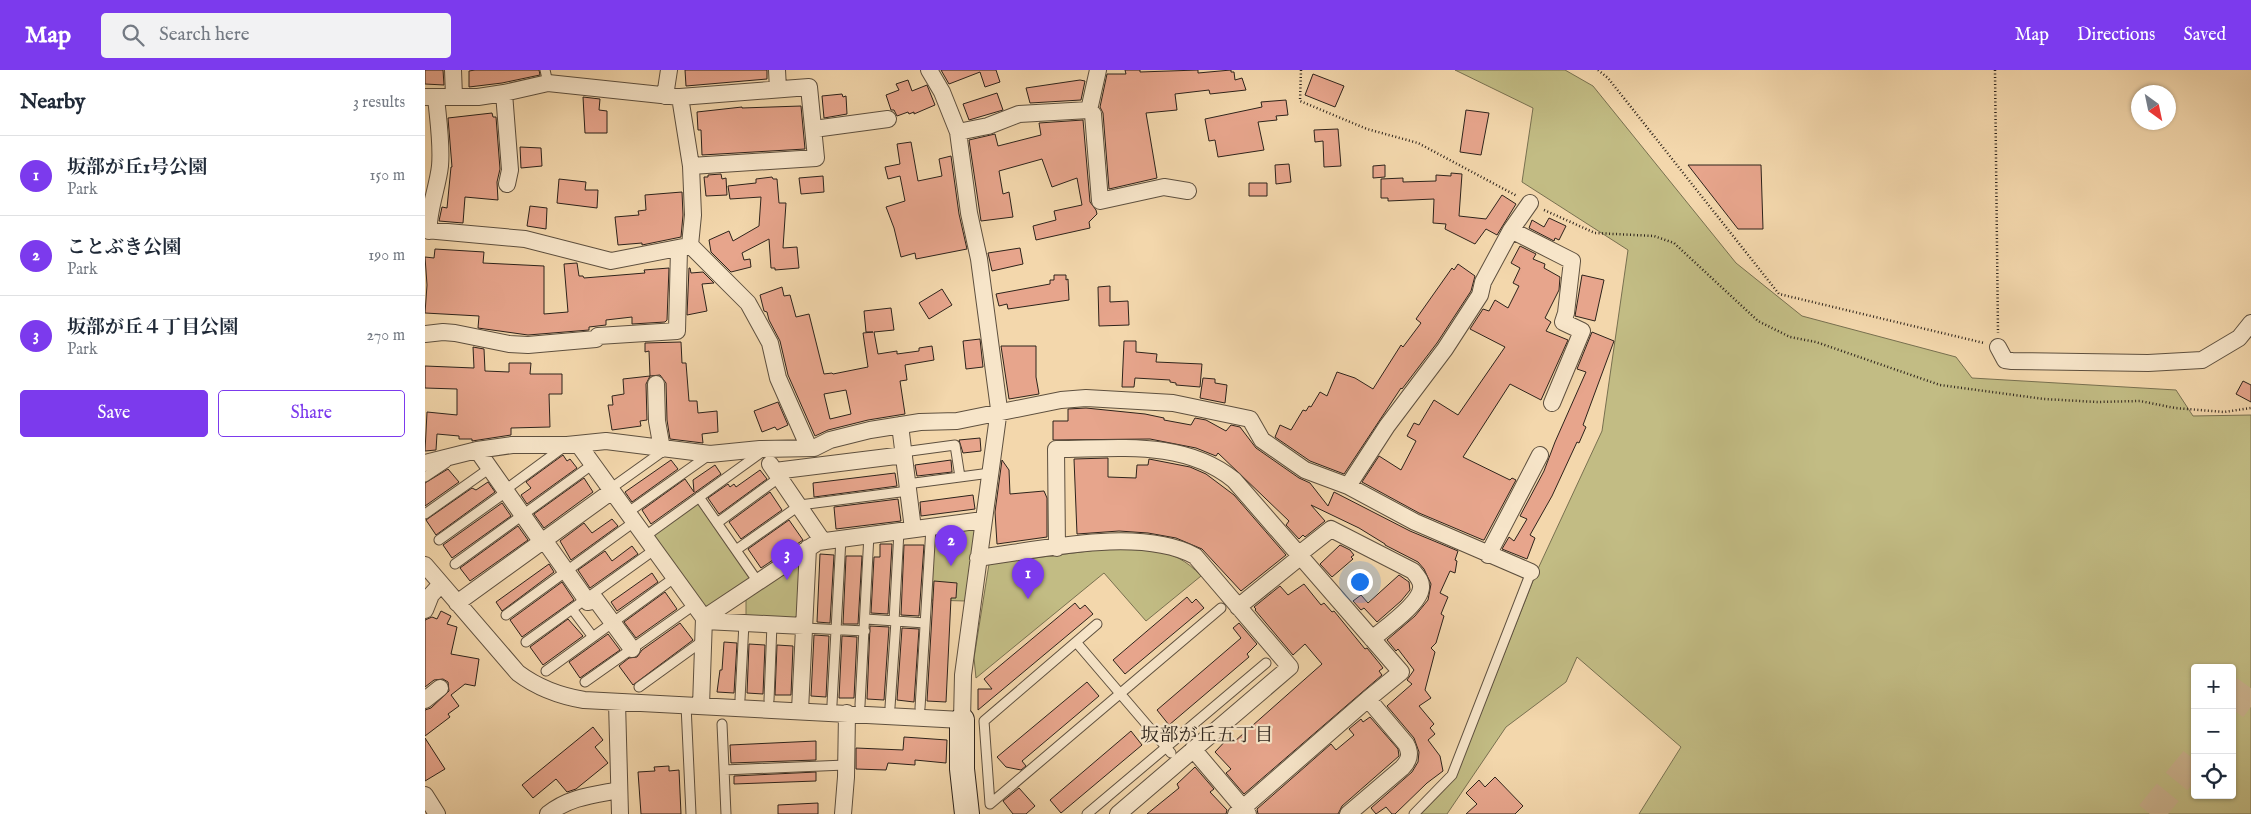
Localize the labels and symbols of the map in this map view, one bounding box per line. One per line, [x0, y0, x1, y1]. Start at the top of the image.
north arrow [2131, 85, 2176, 130]
pin: 2 [935, 525, 967, 566]
pin: 3 [771, 539, 803, 580]
pin: 1 [1012, 558, 1044, 599]
your location [1347, 569, 1373, 595]
district label: 坂部が丘五丁目 [1140, 724, 1274, 748]

